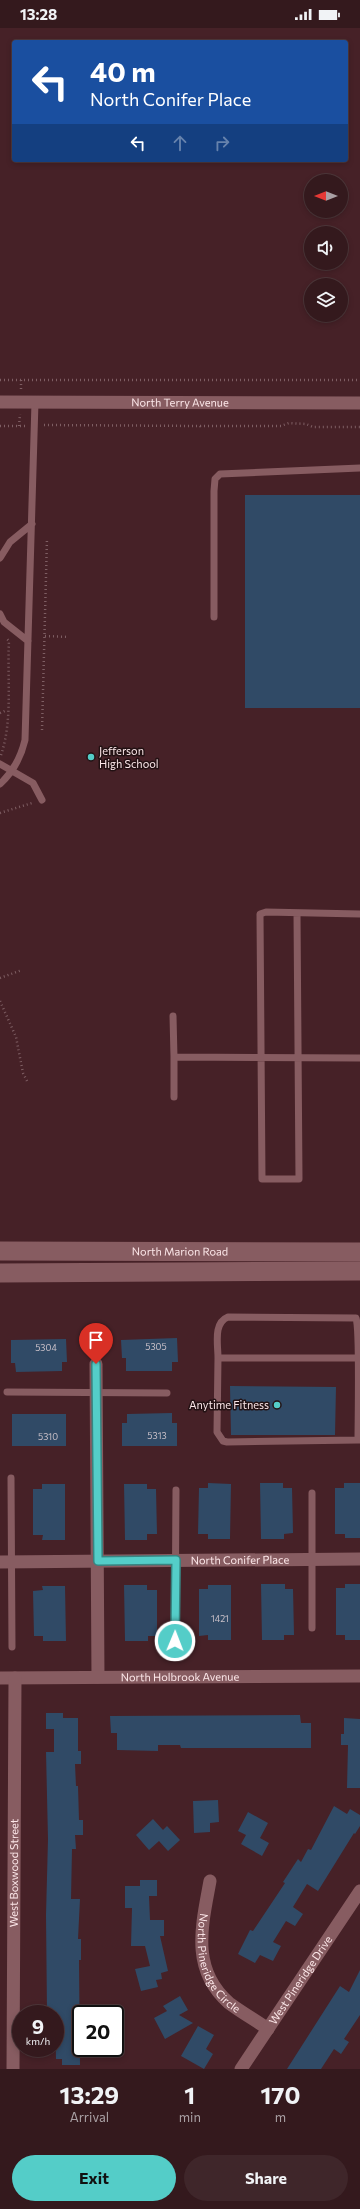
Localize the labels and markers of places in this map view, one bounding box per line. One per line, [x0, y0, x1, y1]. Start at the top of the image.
place label: Jefferson High School [99, 744, 159, 770]
marker: Jefferson High School [86, 752, 96, 762]
pin [79, 1323, 113, 1364]
place label: Anytime Fitness [189, 1398, 269, 1411]
marker: Anytime Fitness [272, 1400, 282, 1410]

